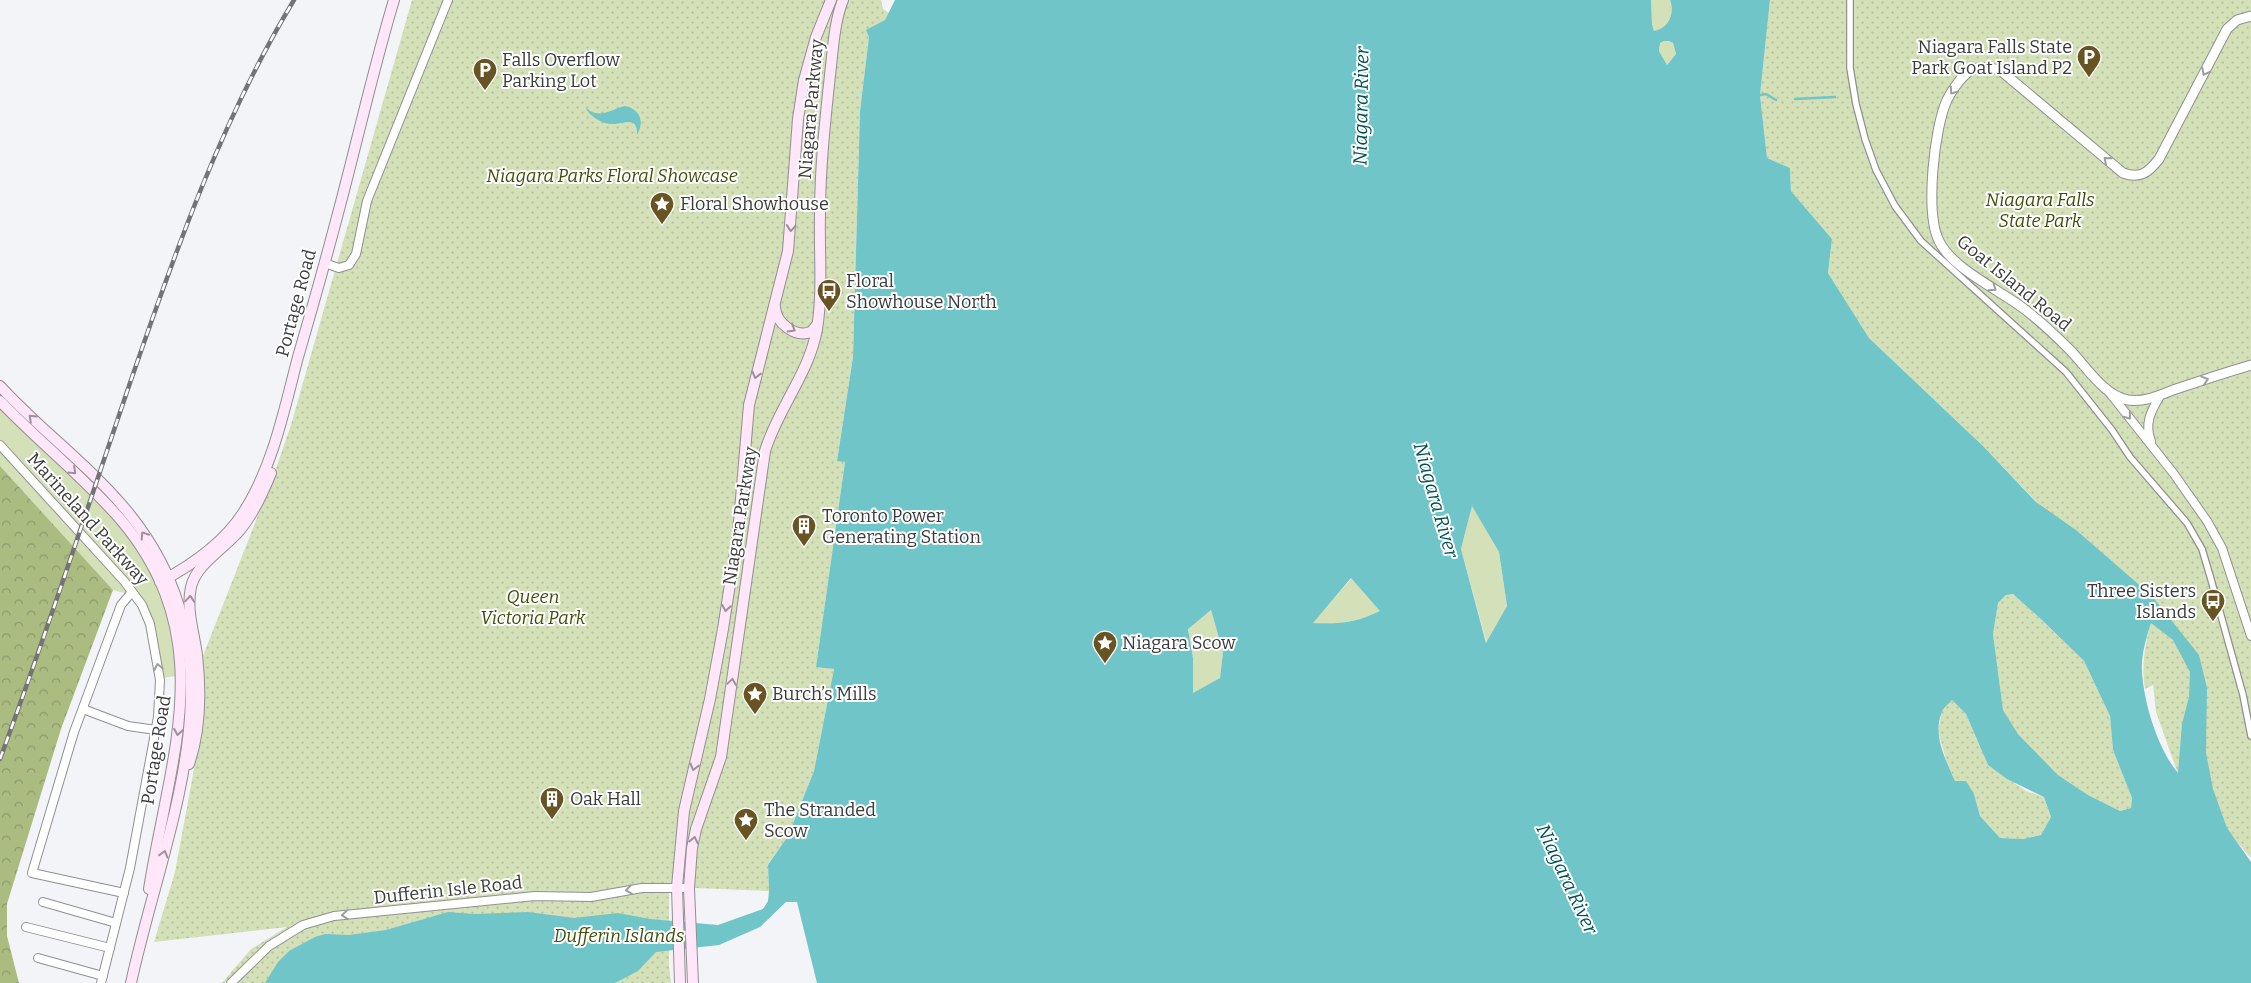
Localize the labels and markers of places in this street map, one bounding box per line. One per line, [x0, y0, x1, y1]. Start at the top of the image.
place label: Niagara Falls State Park Goat Island P2 [1911, 36, 2072, 79]
parking icon: Niagara Falls State Park Goat Island P2 [2076, 44, 2102, 78]
place label: Falls Overflow Parking Lot [502, 49, 620, 92]
parking icon: Falls Overflow Parking Lot [472, 57, 498, 91]
place icon: Floral Showhouse [649, 191, 675, 225]
place label: Floral Showhouse [680, 193, 829, 215]
place label: Floral Showhouse North [846, 270, 997, 313]
bus stop icon: Floral Showhouse North [816, 278, 842, 312]
place label: Toronto Power Generating Station [822, 505, 981, 548]
building icon: Toronto Power Generating Station [791, 513, 817, 547]
place label: Three Sisters Islands [2087, 580, 2196, 623]
bus stop icon: Three Sisters Islands [2200, 588, 2226, 622]
place icon: Niagara Scow [1092, 630, 1118, 664]
place label: Niagara Scow [1122, 632, 1236, 654]
place icon: Burch’s Mills [742, 681, 768, 715]
place label: Burch’s Mills [772, 683, 877, 705]
building icon: Oak Hall [539, 786, 565, 820]
place label: Oak Hall [570, 788, 641, 810]
place label: The Stranded Scow [764, 799, 876, 842]
place icon: The Stranded Scow [733, 807, 759, 841]

